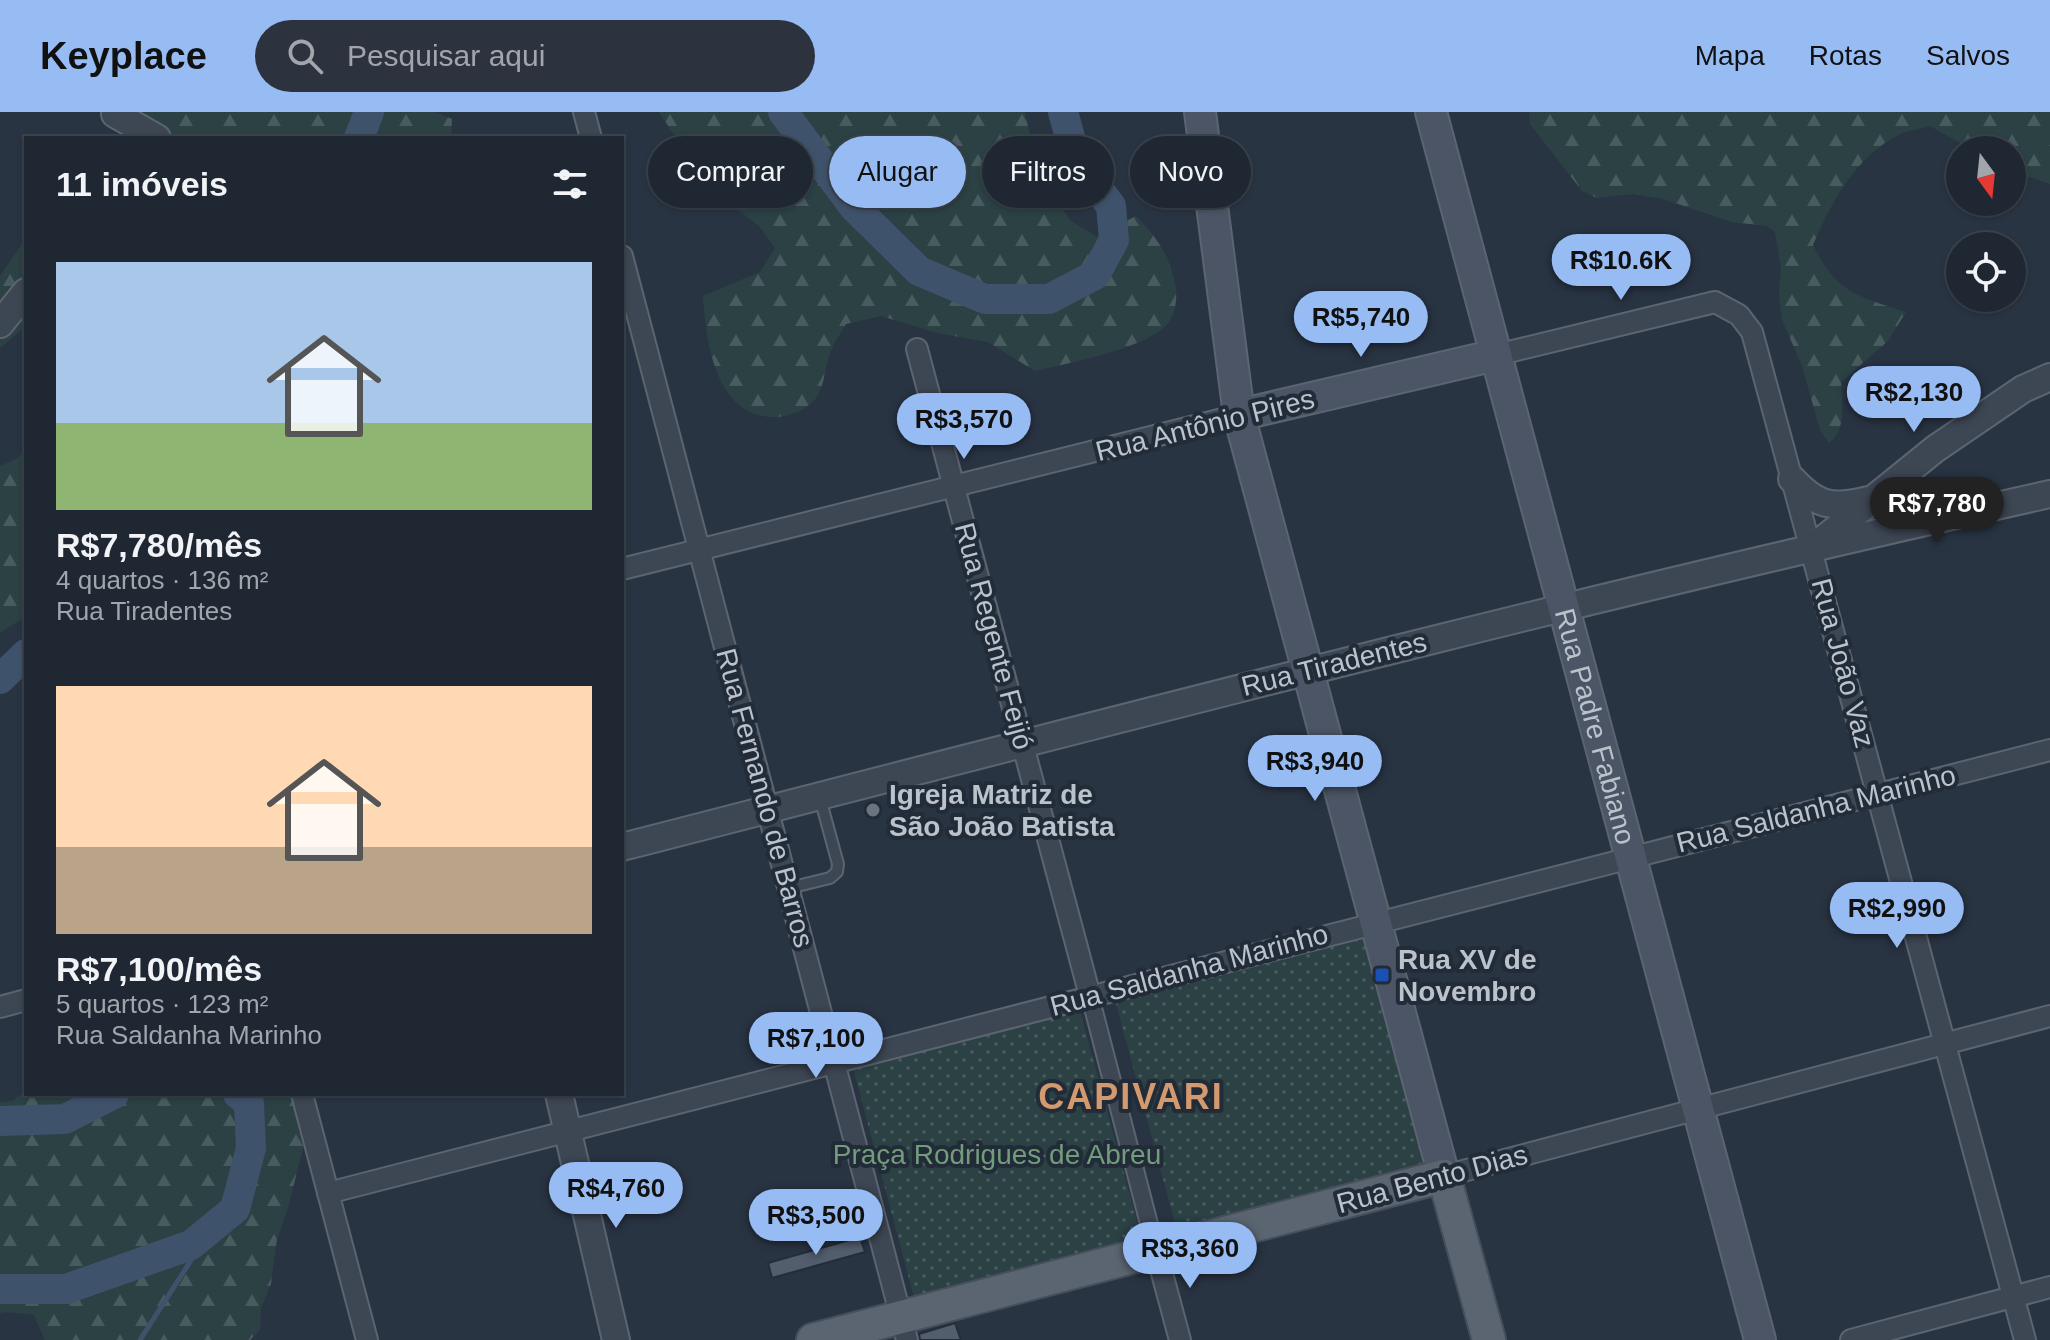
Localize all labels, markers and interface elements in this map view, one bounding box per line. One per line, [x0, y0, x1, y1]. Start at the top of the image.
search box [255, 20, 815, 92]
icon: search [283, 34, 327, 78]
text: Keyplace [40, 35, 207, 77]
text: Pesquisar aqui [347, 39, 545, 72]
text: Mapa [1695, 40, 1765, 71]
text: Rotas [1809, 40, 1882, 71]
text: Salvos [1926, 40, 2010, 71]
chip: Comprar [648, 136, 813, 208]
chip: Alugar [829, 136, 966, 208]
chip: Filtros [982, 136, 1114, 208]
chip: Novo [1130, 136, 1251, 208]
north arrow [1946, 136, 2026, 216]
map controls [1946, 136, 2026, 312]
icon: filters [548, 162, 592, 206]
text: 11 imóveis [56, 165, 228, 203]
button: locate [1946, 232, 2026, 312]
pin: R$10.6K [1547, 234, 1695, 302]
text: R$10.6K [1570, 245, 1672, 275]
pin: R$5,740 [1287, 291, 1435, 359]
text: R$5,740 [1312, 302, 1410, 332]
icon: home [252, 314, 396, 458]
pin: R$2,130 [1840, 366, 1988, 434]
text: R$2,130 [1865, 377, 1963, 407]
street label: Rua Antônio Pires [1093, 383, 1317, 467]
pin: R$3,570 [890, 393, 1038, 461]
text: R$3,570 [915, 404, 1013, 434]
pin: R$7,780 [1863, 477, 2011, 545]
text: R$7,780 [1888, 488, 1986, 518]
street label: Rua Regente Feijó [949, 519, 1039, 753]
text: R$7,780/mês [56, 526, 262, 564]
text: 4 quartos · 136 m² [56, 565, 268, 595]
street label: Rua João Vaz [1806, 575, 1880, 751]
text: Rua Tiradentes [56, 596, 232, 626]
street label: Rua Padre Fabiano [1549, 605, 1642, 848]
street label: Rua Tiradentes [1238, 626, 1430, 702]
street label: Rua Fernando de Barros [710, 645, 820, 951]
pin: R$3,940 [1241, 735, 1389, 803]
icon: home [252, 738, 396, 882]
text: R$3,940 [1266, 746, 1364, 776]
street label: Rua Saldanha Marinho [1673, 759, 1959, 859]
place label: Igreja Matriz de São João Batista [889, 779, 1115, 842]
marker: Igreja Matriz de São João Batista [864, 801, 882, 819]
pin: R$2,990 [1823, 882, 1971, 950]
text: R$2,990 [1848, 893, 1946, 923]
street label: Rua Saldanha Marinho [1047, 918, 1331, 1022]
place label: Rua XV de Novembro [1398, 944, 1536, 1007]
text: R$7,100/mês [56, 950, 262, 988]
marker: Rua XV de Novembro [1373, 966, 1391, 984]
text: 5 quartos · 123 m² [56, 989, 268, 1019]
pin: R$7,100 [742, 1012, 890, 1080]
text: Rua Saldanha Marinho [56, 1020, 322, 1050]
text: R$7,100 [767, 1023, 865, 1053]
district label: CAPIVARI [1038, 1076, 1224, 1117]
park label: Praça Rodrigues de Abreu [833, 1139, 1161, 1170]
street label: Rua Bento Dias [1333, 1139, 1531, 1219]
pin: R$4,760 [542, 1162, 690, 1230]
text: R$4,760 [567, 1173, 665, 1203]
pin: R$3,500 [742, 1189, 890, 1257]
text: R$3,500 [767, 1200, 865, 1230]
pin: R$3,360 [1116, 1222, 1264, 1290]
text: R$3,360 [1141, 1233, 1239, 1263]

